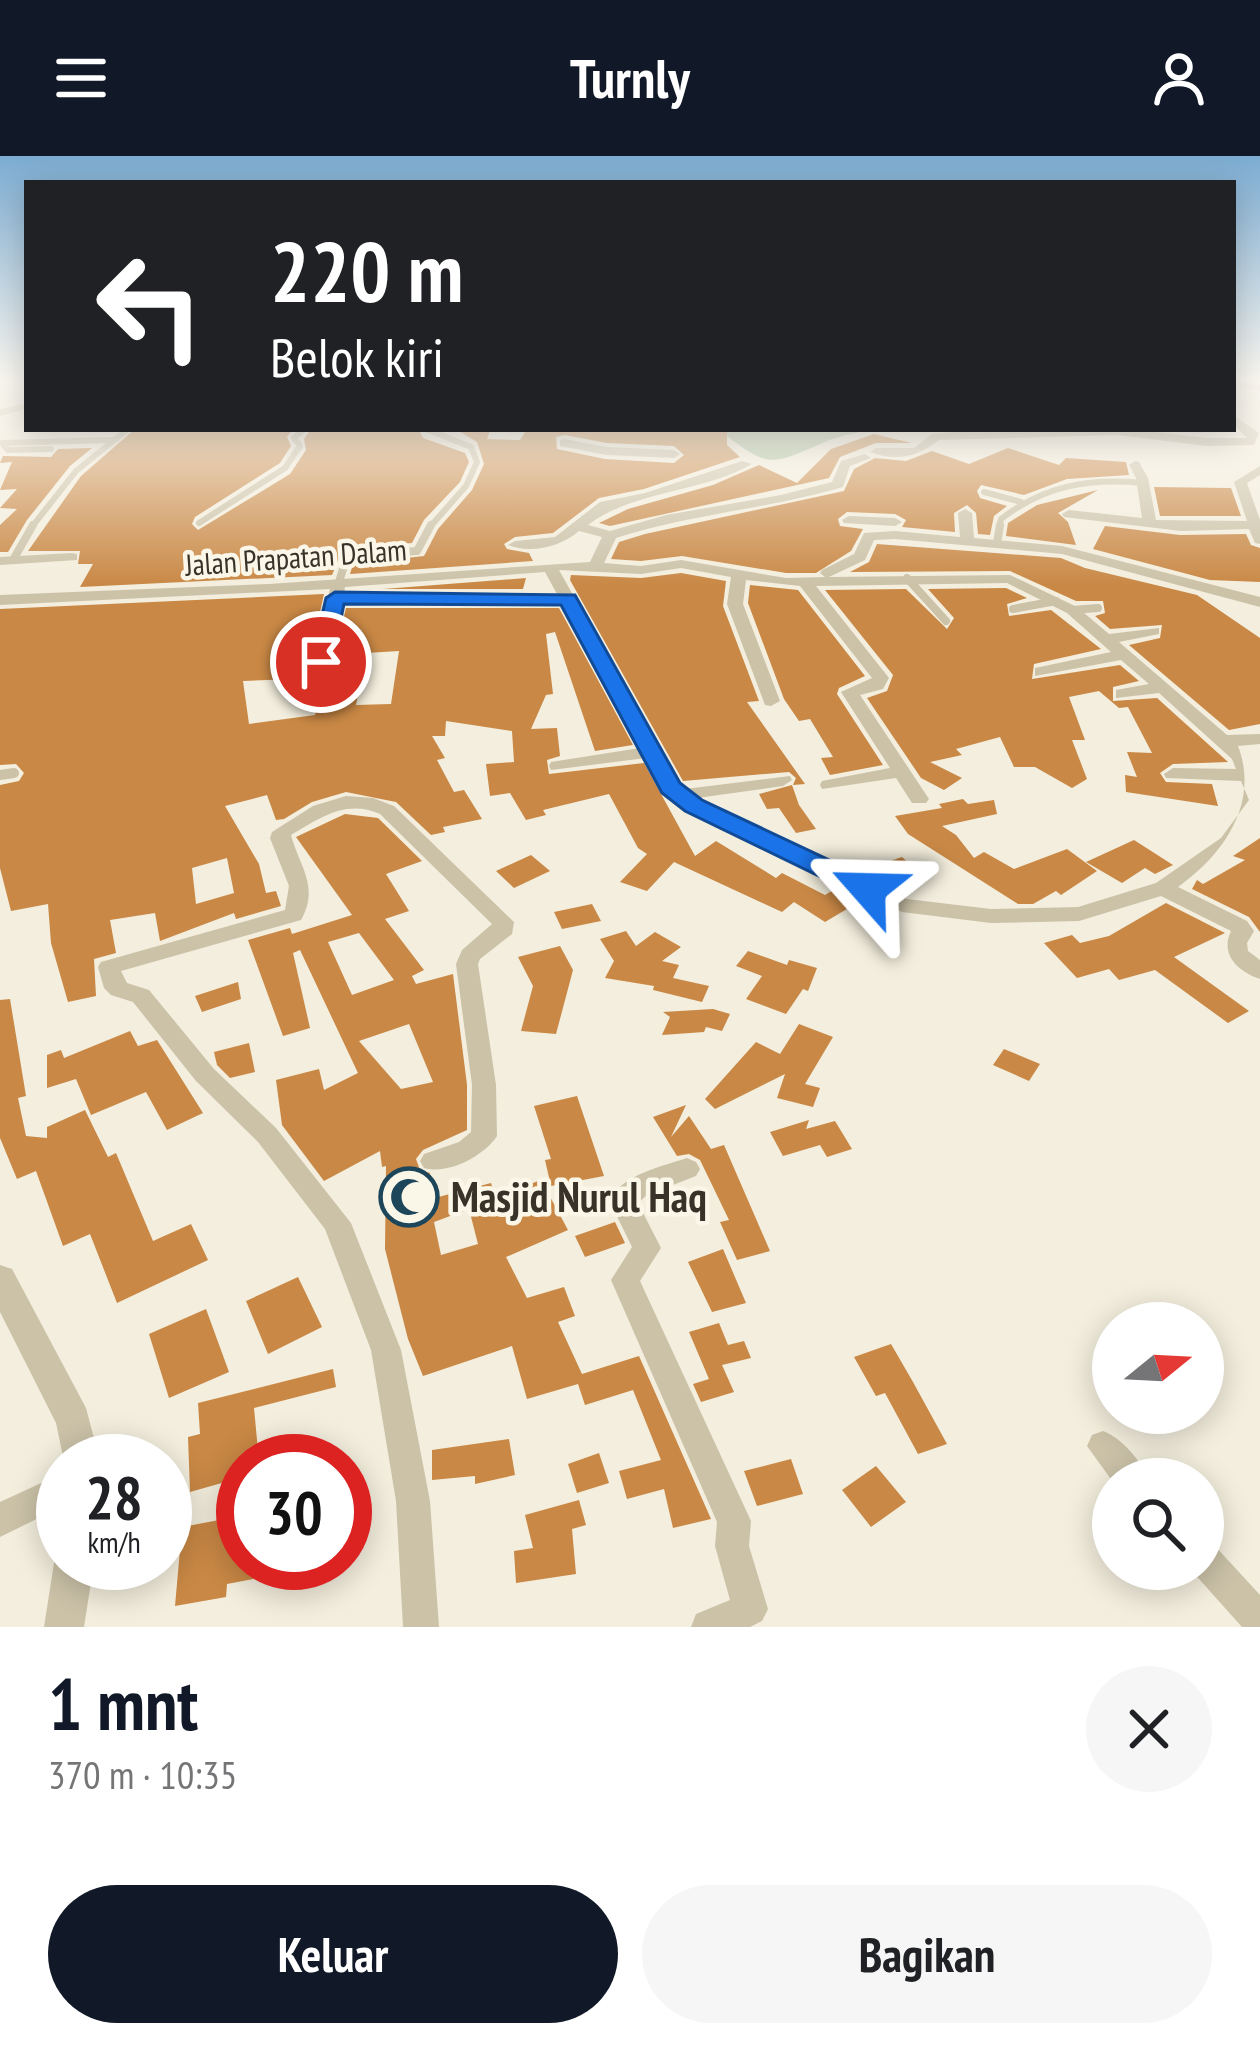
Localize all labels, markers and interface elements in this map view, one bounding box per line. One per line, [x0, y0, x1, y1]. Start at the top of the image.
text: Turnly [570, 43, 690, 113]
icon: menu [48, 45, 114, 111]
icon: person [1146, 45, 1212, 111]
text: 220 m [270, 216, 463, 325]
icon: left [72, 228, 228, 384]
text: Belok kiri [270, 322, 444, 392]
street label: Jalan Prapatan Dalam [183, 529, 408, 584]
pin [270, 611, 372, 713]
icon: arrive [288, 629, 354, 695]
position arrow [805, 826, 931, 952]
mosque icon: Masjid Nurul Haq [378, 1166, 440, 1228]
place label: Masjid Nurul Haq [451, 1169, 707, 1224]
north arrow [1092, 1302, 1224, 1434]
map controls [1092, 1302, 1224, 1590]
speed limit sign: 30 [216, 1434, 372, 1590]
text: 28 [85, 1458, 143, 1536]
button: search [1092, 1458, 1224, 1590]
text: km/h [87, 1522, 141, 1561]
text: 1 mnt [48, 1657, 198, 1750]
button: close [1086, 1666, 1212, 1792]
text: 370 m · 10:35 [48, 1749, 237, 1800]
button: Keluar [48, 1885, 618, 2023]
button: Bagikan [642, 1885, 1212, 2023]

